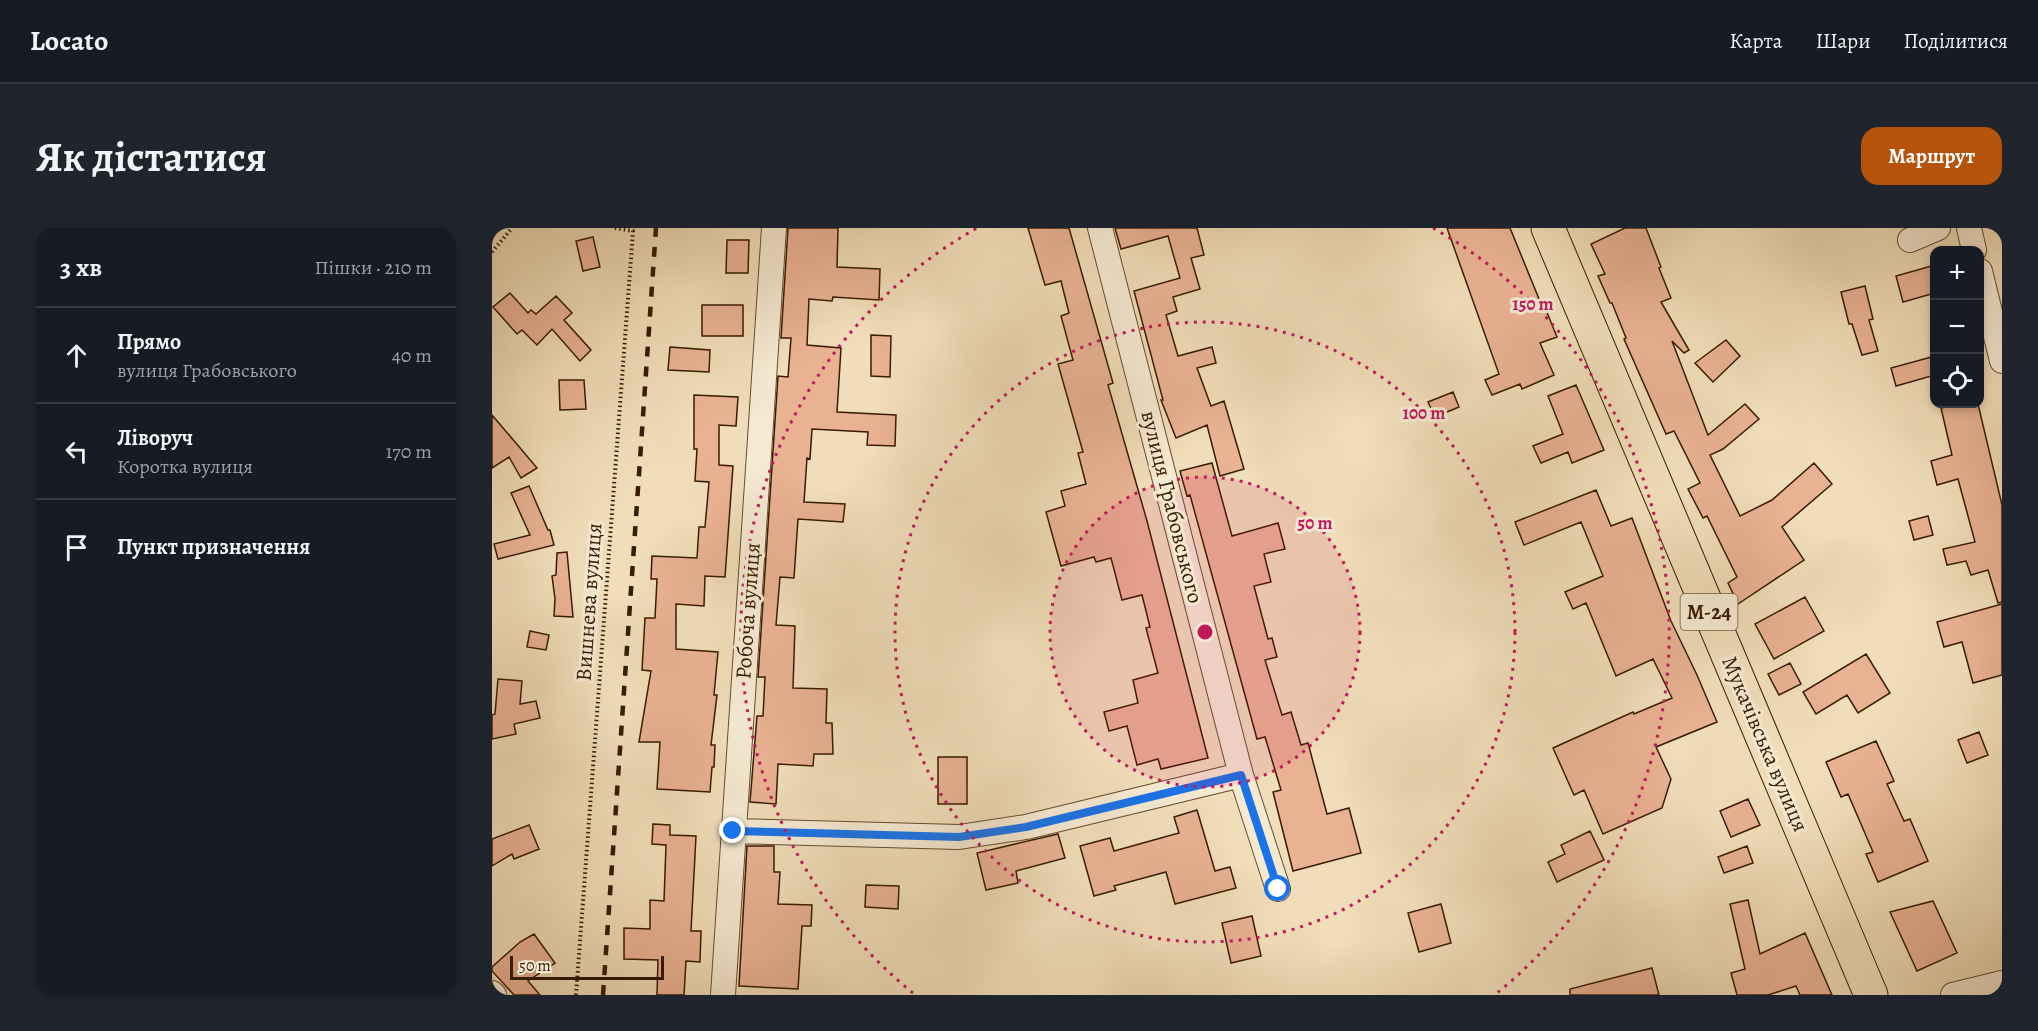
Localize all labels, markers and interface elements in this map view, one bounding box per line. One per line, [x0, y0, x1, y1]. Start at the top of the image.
text: Locato [30, 22, 108, 60]
text: Карта [1730, 27, 1782, 55]
text: Шари [1815, 27, 1870, 55]
text: Поділитися [1903, 27, 2008, 55]
button: Маршрут [1861, 127, 2002, 185]
text: Як дістатися [36, 128, 267, 185]
map controls [1930, 246, 1984, 408]
button: + [1930, 246, 1984, 300]
text: 3 хв [60, 250, 102, 285]
text: Пішки · 210 m [314, 254, 432, 281]
text: 150 m [1512, 292, 1554, 316]
button: − [1930, 300, 1984, 354]
text: Прямо [117, 327, 181, 357]
icon: ahead [60, 339, 93, 372]
text: 40 m [392, 342, 432, 369]
button: locate [1930, 354, 1984, 408]
text: вулиця Грабовського [117, 357, 297, 384]
text: 100 m [1403, 401, 1445, 425]
street label: вулиця Грабовського [1134, 407, 1210, 607]
text: Ліворуч [117, 423, 193, 453]
icon: left [60, 435, 93, 468]
text: 170 m [386, 438, 432, 465]
text: Коротка вулиця [117, 453, 253, 480]
text: 50 m [1298, 511, 1332, 535]
street label: Вишнева вулиця [569, 522, 609, 682]
icon: arrive [60, 531, 93, 564]
text: Пункт призначення [117, 532, 310, 562]
street label: Робоча вулиця [728, 542, 768, 680]
road number: М-24 [1680, 594, 1738, 630]
centre of rings [1195, 622, 1215, 642]
street label: Мукачівська вулиця [1714, 652, 1816, 836]
route end [719, 817, 745, 843]
route start [1264, 875, 1290, 901]
scale bar [510, 953, 664, 980]
text: 50 m [519, 955, 551, 977]

